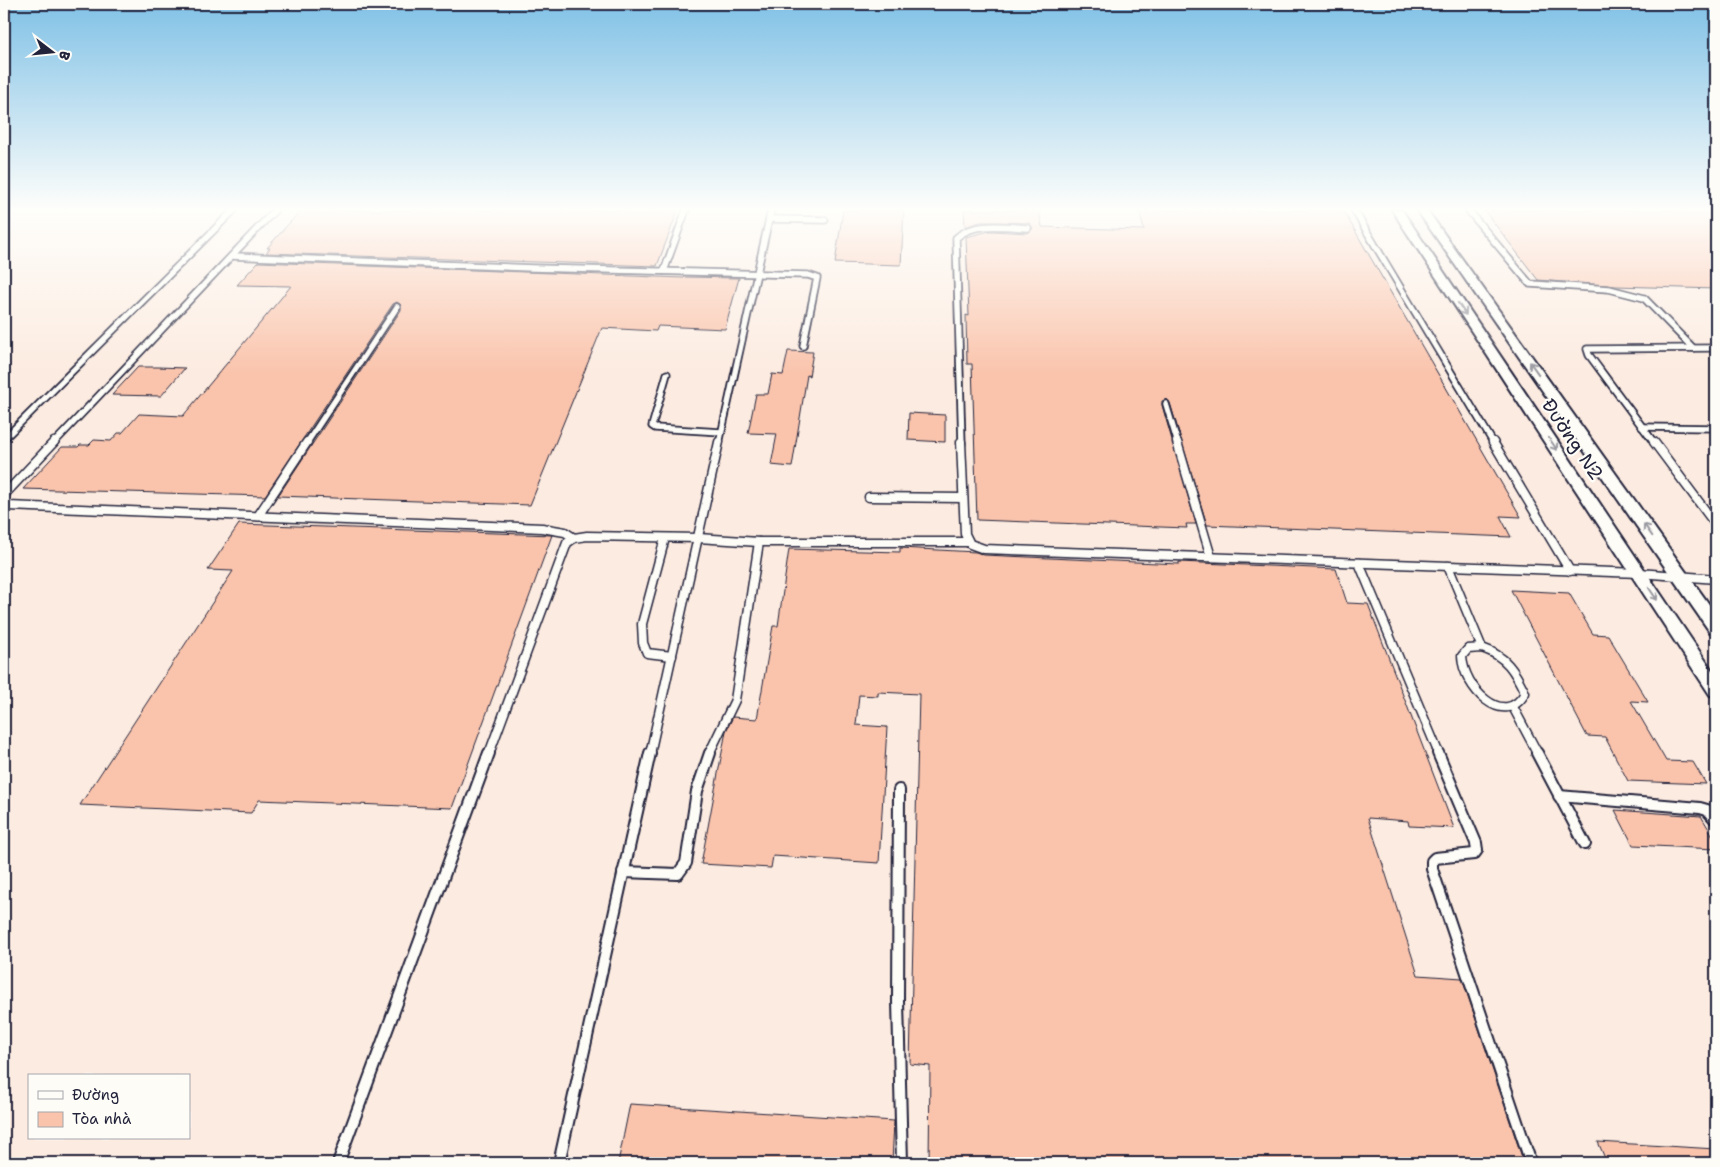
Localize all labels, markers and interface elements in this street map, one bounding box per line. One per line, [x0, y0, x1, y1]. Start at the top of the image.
north arrow [28, 28, 78, 78]
text: B [55, 49, 74, 63]
one-way arrow [1457, 302, 1467, 316]
one-way arrow [1529, 362, 1539, 376]
street label: Đường N2 [1536, 394, 1609, 485]
one-way arrow [1547, 437, 1558, 451]
one-way arrow [1643, 523, 1653, 537]
one-way arrow [1647, 587, 1658, 601]
legend [28, 1074, 190, 1140]
text: Đường [72, 1085, 119, 1105]
text: Tòa nhà [72, 1109, 132, 1129]

